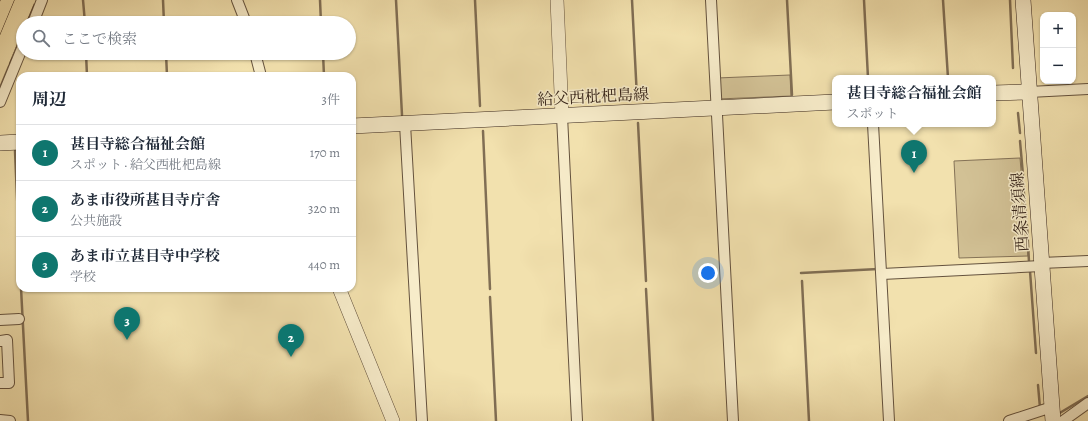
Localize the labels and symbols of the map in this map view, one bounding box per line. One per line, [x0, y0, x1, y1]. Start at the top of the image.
street label: 給父西枇杷島線 [537, 83, 650, 111]
pin: 1 [901, 140, 927, 173]
street label: 西条清須線 [1006, 171, 1034, 253]
your location [698, 263, 718, 283]
pin: 3 [114, 307, 140, 340]
pin: 2 [278, 324, 304, 357]

